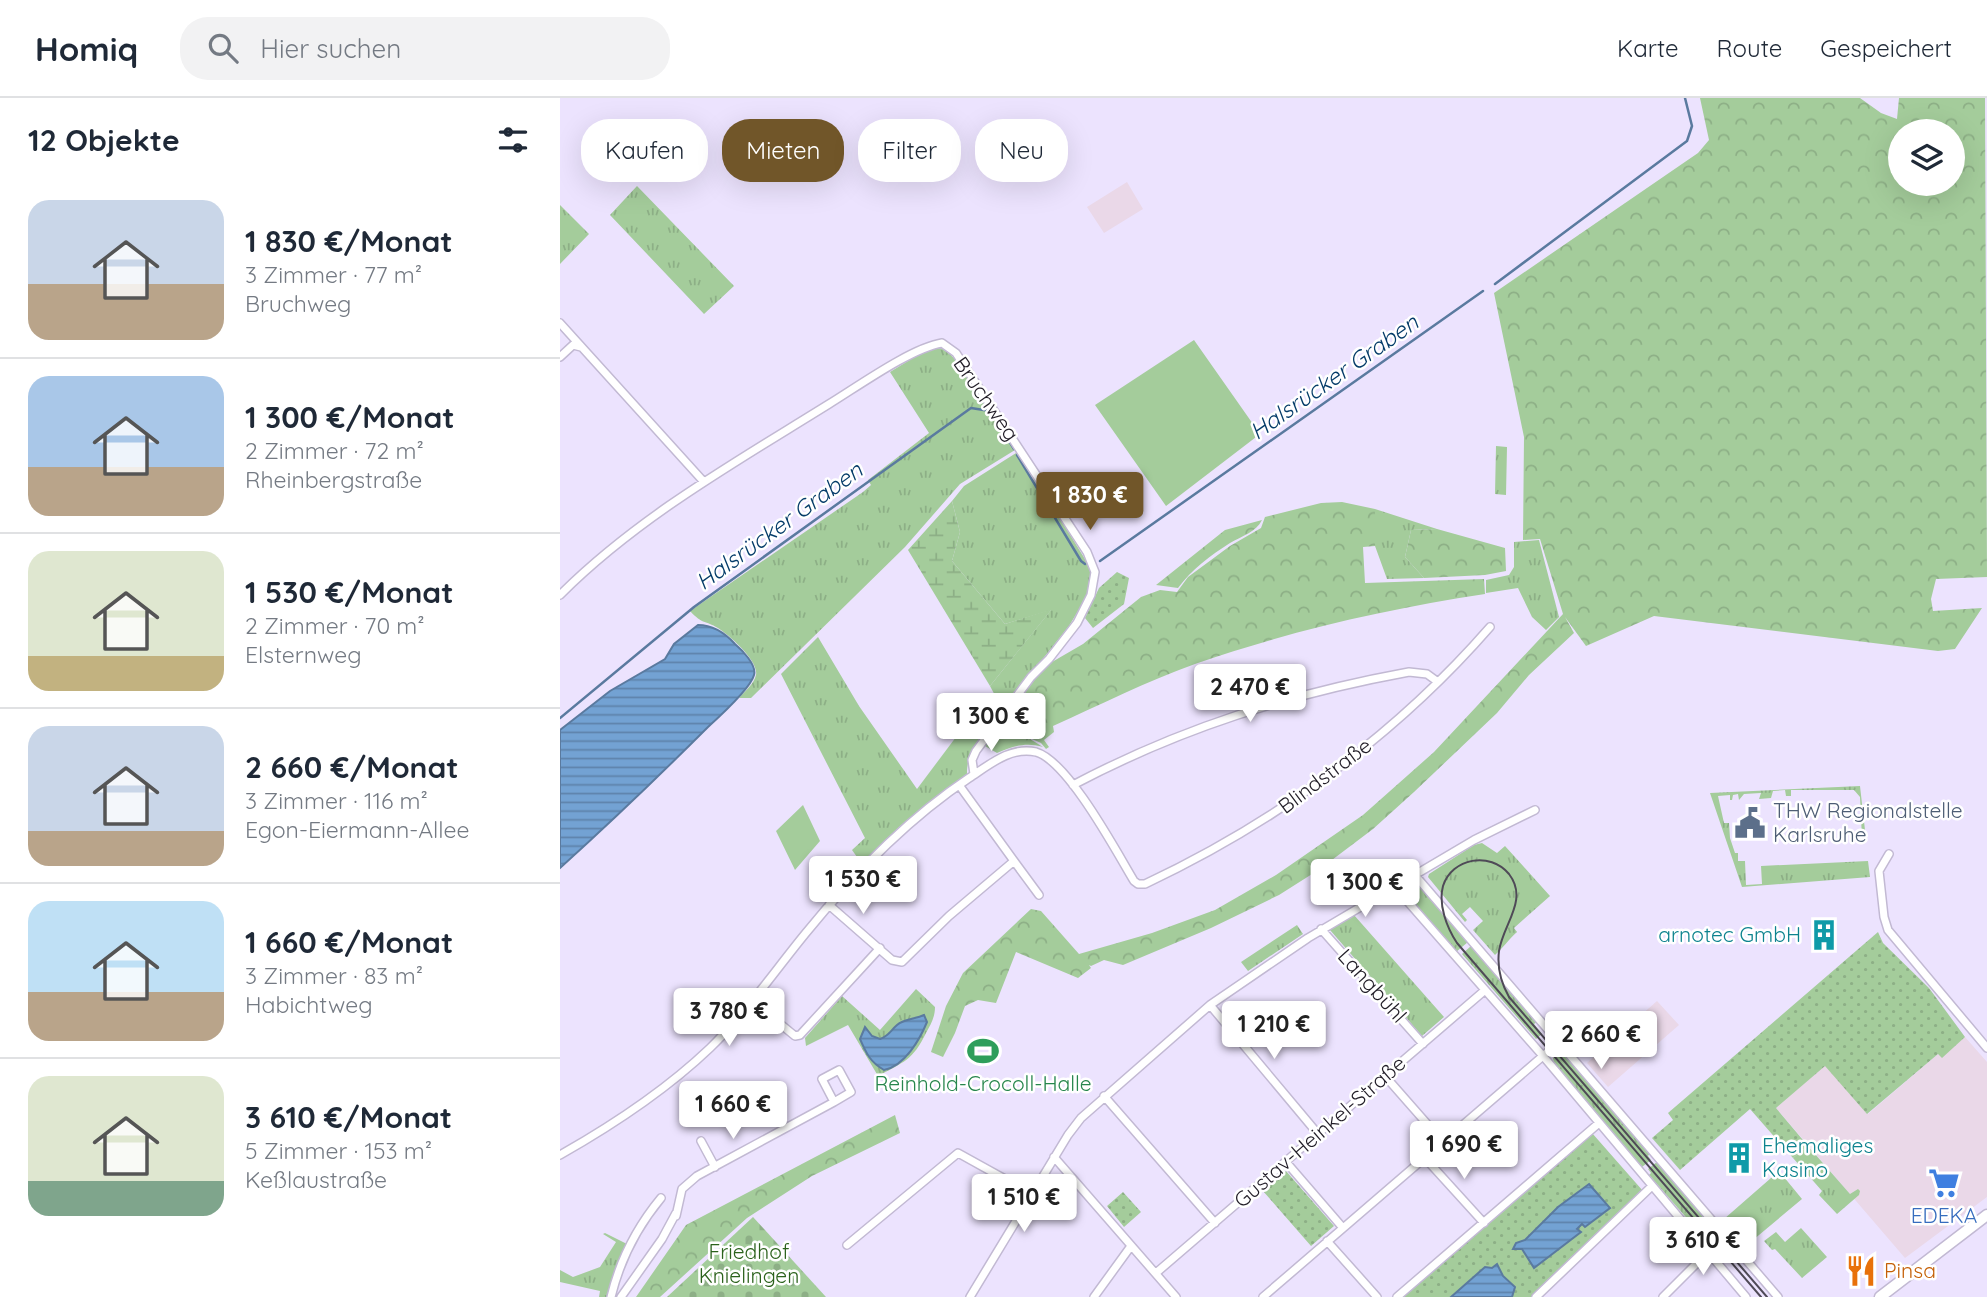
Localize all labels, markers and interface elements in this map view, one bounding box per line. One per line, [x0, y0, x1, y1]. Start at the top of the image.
search box [180, 17, 670, 80]
text: Homiq [35, 28, 138, 69]
icon: search [204, 29, 242, 67]
text: Hier suchen [260, 32, 401, 65]
text: Karte [1617, 33, 1679, 63]
text: Route [1717, 33, 1782, 63]
text: Gespeichert [1820, 33, 1952, 63]
chip: Kaufen [581, 119, 708, 182]
chip: Mieten [722, 119, 844, 182]
chip: Filter [858, 119, 961, 182]
chip: Neu [975, 119, 1068, 182]
map controls [1888, 119, 1965, 196]
button: layers [1888, 119, 1965, 196]
text: 12 Objekte [28, 121, 180, 159]
icon: filters [494, 121, 532, 159]
text: 1 830 €/Monat [245, 222, 453, 260]
icon: home [84, 228, 168, 312]
text: 3 Zimmer · 77 m² [245, 260, 422, 289]
text: Bruchweg [245, 289, 351, 318]
water label: Halsrücker Graben [1244, 307, 1424, 446]
street label: Bruchweg [948, 351, 1025, 446]
text: 1 300 €/Monat [245, 398, 455, 436]
icon: home [84, 404, 168, 488]
text: 2 Zimmer · 72 m² [245, 436, 424, 465]
water label: Halsrücker Graben [690, 455, 868, 596]
text: Rheinbergstraße [245, 465, 422, 494]
pin: 1 830 € [1025, 472, 1155, 532]
text: 1 830 € [1052, 480, 1128, 509]
text: 1 530 €/Monat [245, 573, 453, 611]
icon: home [84, 579, 168, 663]
text: 2 Zimmer · 70 m² [245, 611, 425, 640]
text: Elsternweg [245, 640, 362, 669]
pin: 2 470 € [1185, 664, 1315, 724]
text: 2 470 € [1210, 672, 1290, 701]
pin: 1 300 € [926, 694, 1056, 753]
text: 1 300 € [953, 701, 1029, 730]
street label: Blindstraße [1273, 732, 1376, 819]
text: 2 660 €/Monat [245, 748, 459, 786]
icon: home [84, 754, 168, 838]
text: 3 Zimmer · 116 m² [245, 786, 428, 815]
place label: THW Regionalstelle Karlsruhe [1773, 797, 1963, 847]
public building icon: THW Regionalstelle Karlsruhe [1733, 806, 1767, 840]
text: Egon-Eiermann-Allee [245, 815, 469, 844]
pin: 1 530 € [798, 856, 928, 916]
pin: 1 300 € [1300, 860, 1430, 919]
text: 1 530 € [825, 864, 901, 893]
text: 1 300 € [1327, 867, 1403, 896]
building icon: arnotec GmbH [1807, 918, 1841, 952]
place label: arnotec GmbH [1658, 921, 1801, 947]
text: 1 660 €/Monat [245, 923, 453, 961]
icon: home [84, 929, 168, 1013]
street label: Langbühl [1333, 943, 1413, 1028]
text: 3 Zimmer · 83 m² [245, 961, 423, 990]
pin: 3 780 € [664, 988, 794, 1048]
text: Habichtweg [245, 990, 373, 1019]
text: 3 780 € [689, 996, 769, 1025]
pin: 1 210 € [1209, 1002, 1339, 1061]
text: 1 210 € [1238, 1009, 1310, 1038]
pin: 2 660 € [1536, 1012, 1666, 1071]
text: 2 660 € [1561, 1019, 1641, 1048]
sports icon: Reinhold-Crocoll-Halle [966, 1034, 1000, 1068]
street label: Gustav-Heinkel-Straße [1228, 1050, 1410, 1213]
place label: Reinhold-Crocoll-Halle [874, 1070, 1092, 1096]
pin: 1 660 € [668, 1082, 798, 1141]
text: 1 660 € [695, 1089, 771, 1118]
text: 3 610 €/Monat [245, 1098, 452, 1136]
icon: home [84, 1104, 168, 1188]
pin: 1 690 € [1399, 1122, 1529, 1181]
text: 1 690 € [1426, 1129, 1502, 1158]
place label: Ehemaliges Kasino [1762, 1132, 1873, 1182]
text: 5 Zimmer · 153 m² [245, 1136, 432, 1165]
building icon: Ehemaliges Kasino [1722, 1141, 1756, 1175]
text: Keßlaustraße [245, 1165, 387, 1194]
supermarket icon: EDEKA [1927, 1166, 1961, 1200]
pin: 1 510 € [959, 1174, 1089, 1234]
text: 1 510 € [988, 1182, 1060, 1211]
place label: EDEKA [1911, 1202, 1977, 1228]
pin: 3 610 € [1638, 1218, 1768, 1277]
text: 3 610 € [1666, 1225, 1740, 1254]
park label: Friedhof Knielingen [699, 1238, 799, 1288]
restaurant icon: Pinsa [1844, 1254, 1878, 1288]
place label: Pinsa [1884, 1257, 1936, 1283]

